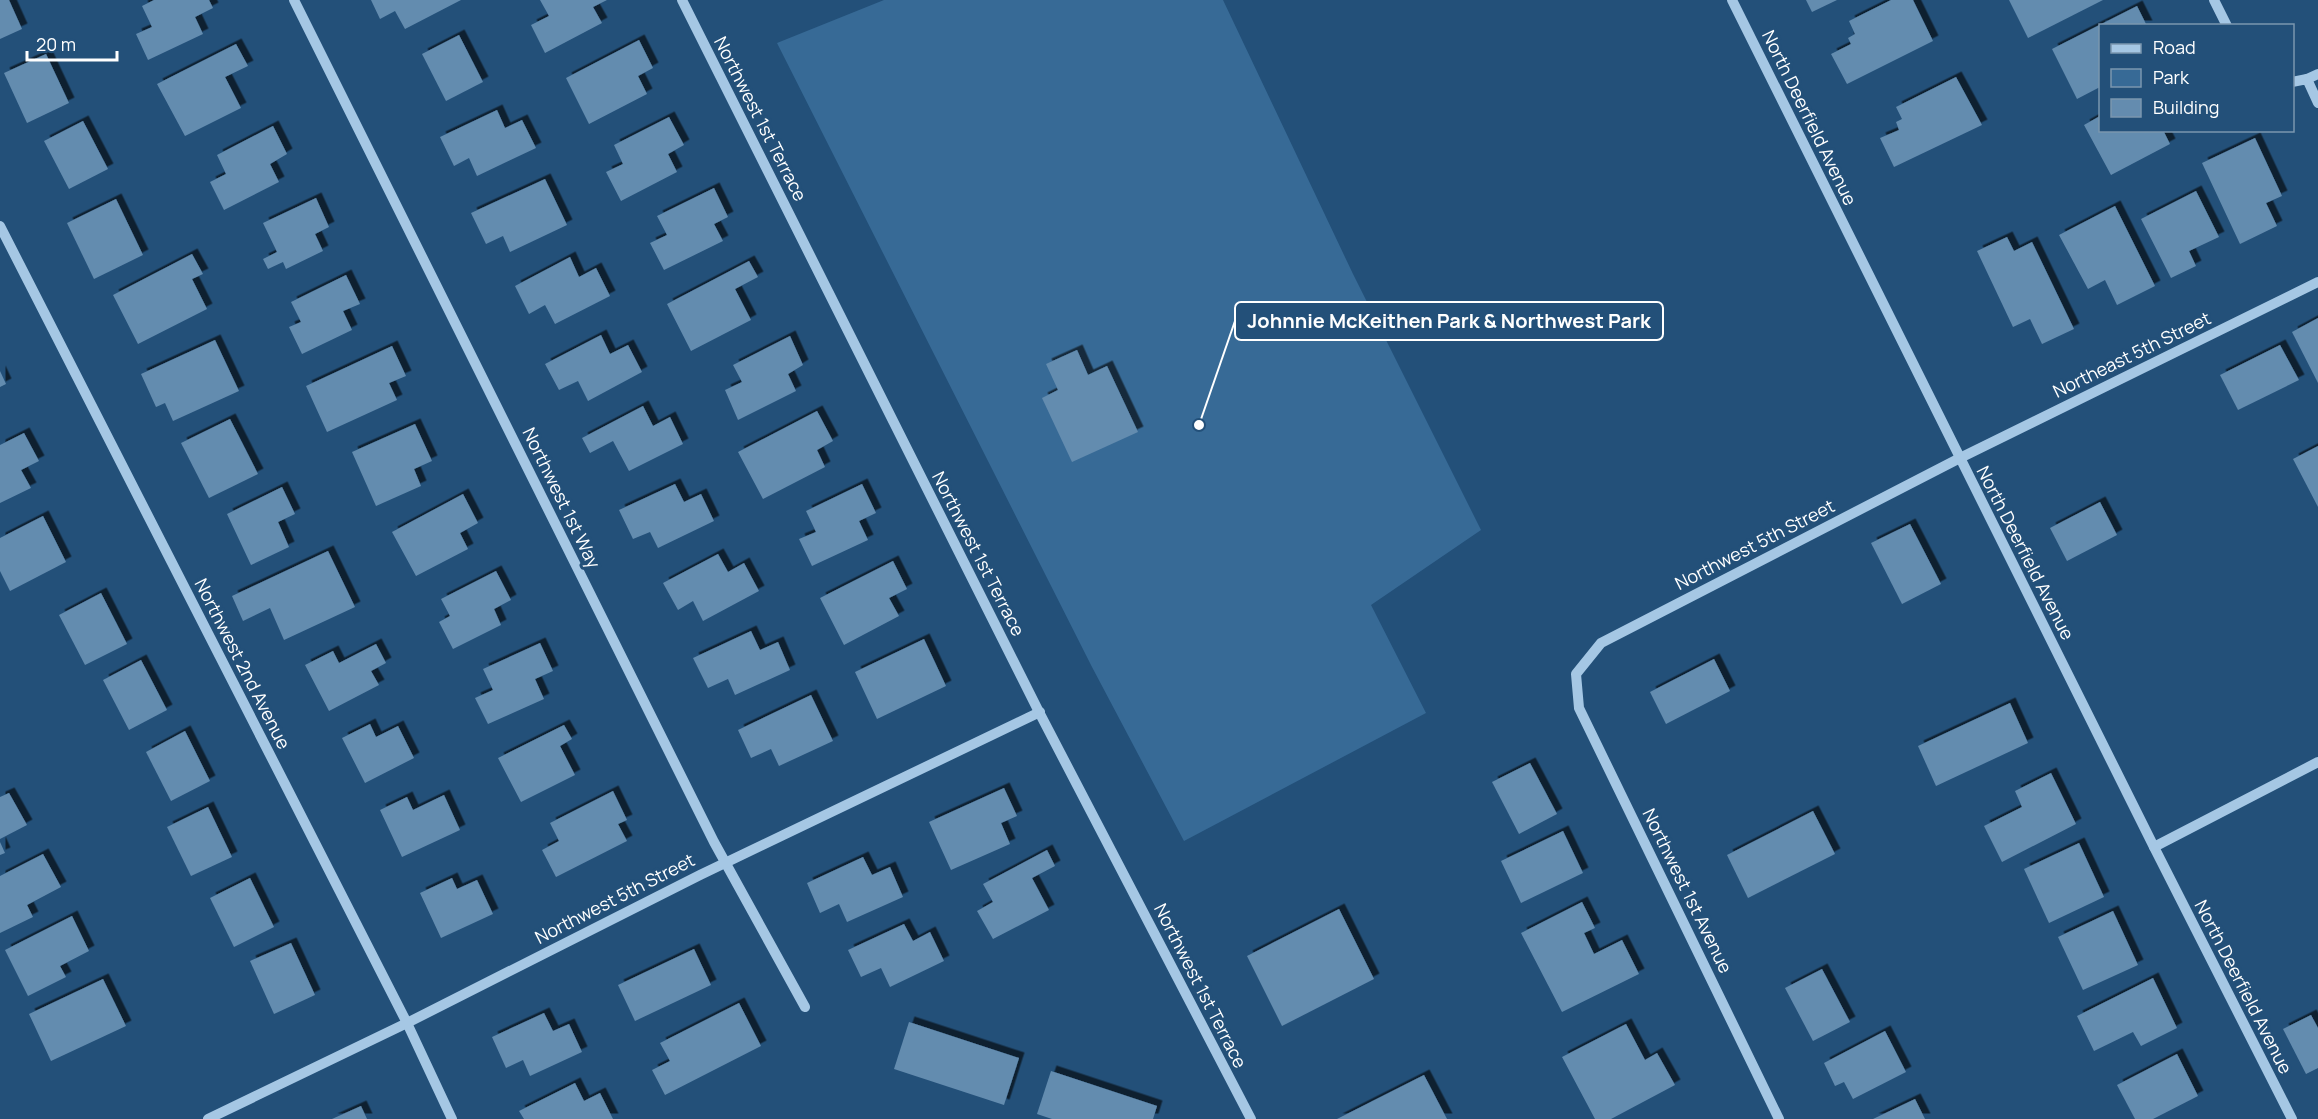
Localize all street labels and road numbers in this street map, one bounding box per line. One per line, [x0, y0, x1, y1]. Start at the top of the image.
street label: North Deerfield Avenue [1757, 26, 1863, 209]
street label: Northwest 1st Terrace [709, 32, 813, 205]
street label: Northeast 5th Street [2049, 305, 2214, 403]
street label: Northwest 1st Way [517, 423, 607, 572]
street label: North Deerfield Avenue [1972, 462, 2080, 644]
street label: Northwest 1st Terrace [927, 467, 1031, 640]
street label: Northwest 5th Street [1671, 493, 1839, 595]
street label: Northwest 2nd Avenue [189, 574, 296, 753]
street label: Northwest 1st Avenue [1638, 804, 1738, 977]
street label: Northwest 5th Street [531, 847, 699, 949]
street label: North Deerfield Avenue [2190, 896, 2298, 1078]
street label: Northwest 1st Terrace [1149, 899, 1253, 1072]

